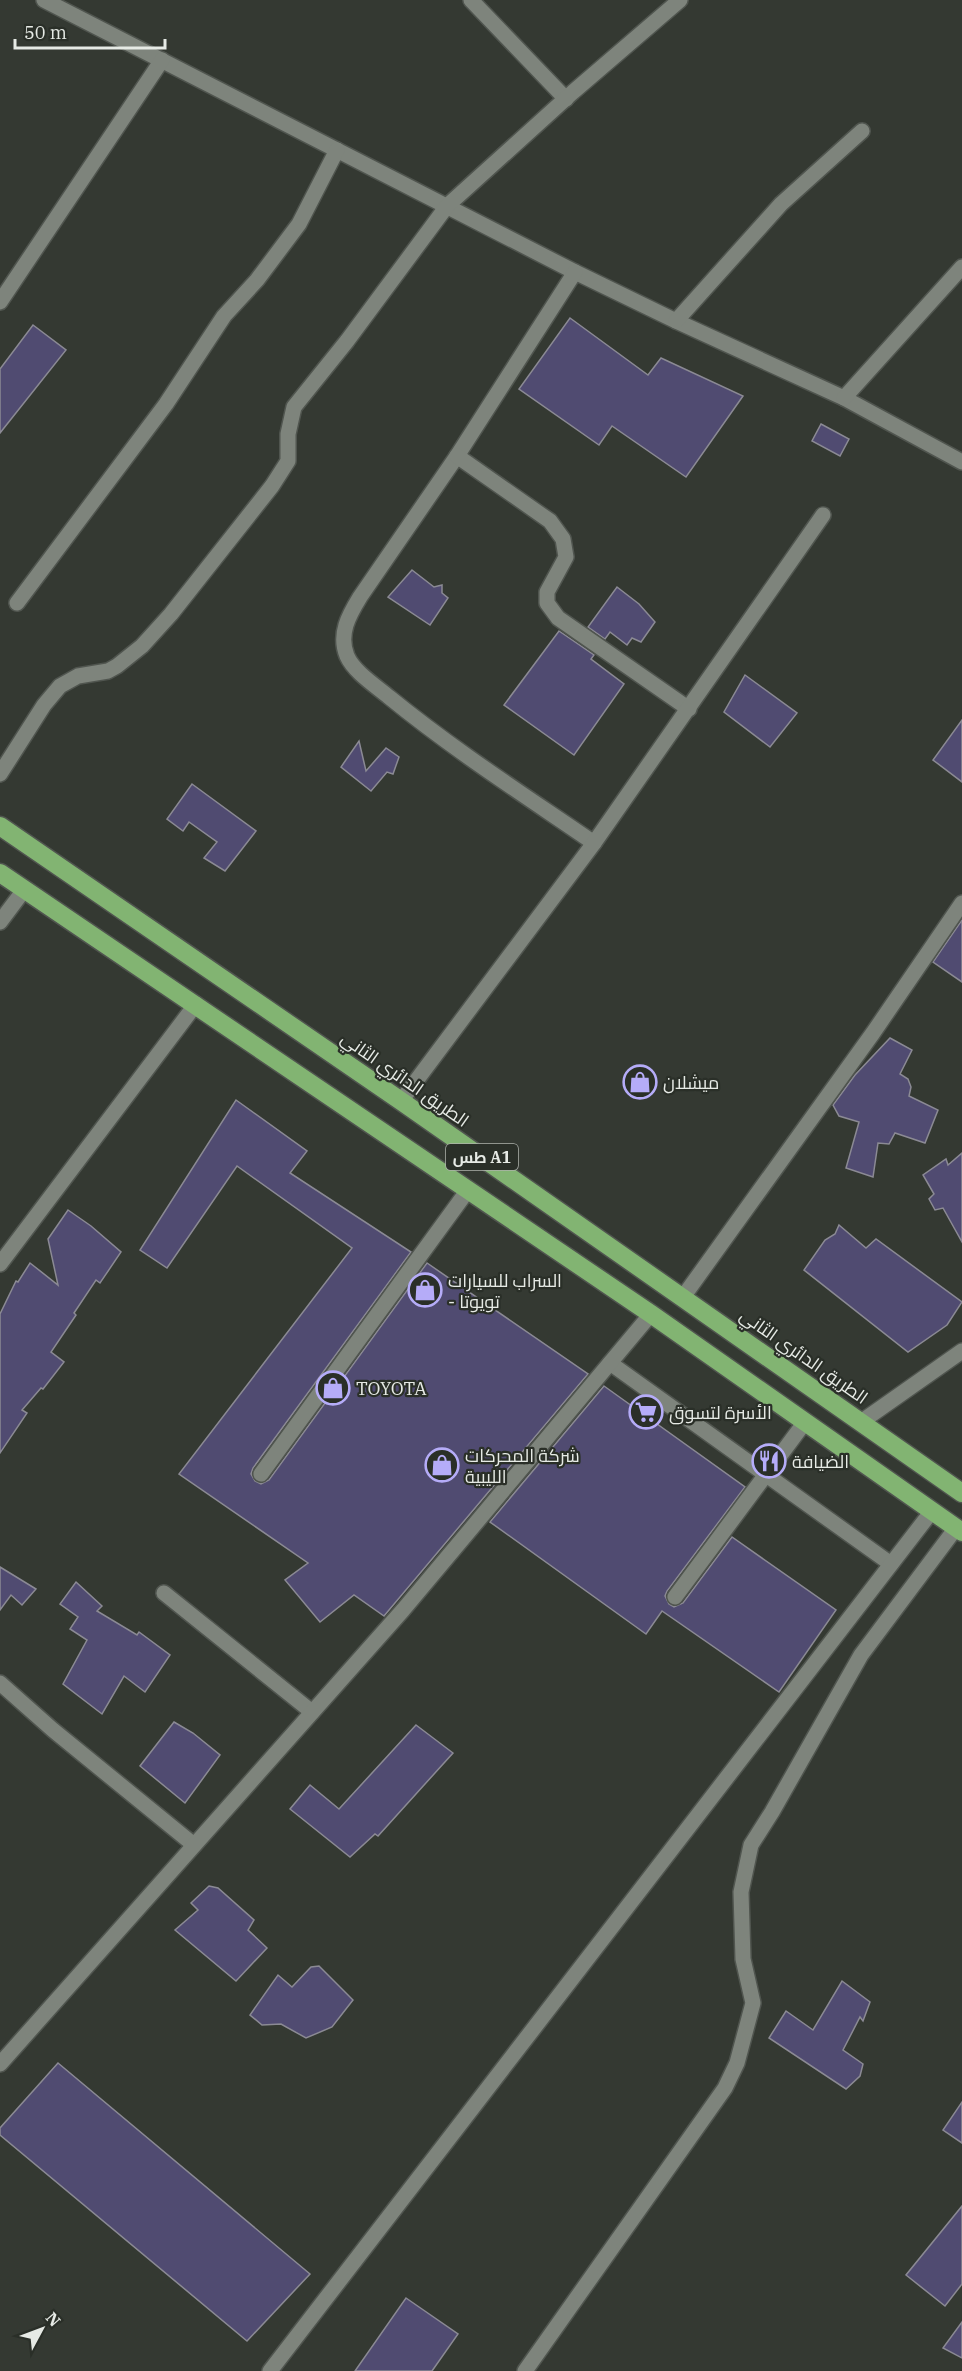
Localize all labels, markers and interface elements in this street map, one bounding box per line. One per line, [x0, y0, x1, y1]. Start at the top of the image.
scale bar [15, 12, 165, 50]
text: 50 m [24, 21, 67, 44]
street label: الطريق الدائري الثاني [335, 1026, 473, 1134]
shop icon: ميشلان [622, 1064, 658, 1100]
place label: ميشلان [663, 1071, 719, 1094]
road number: طس A1 [446, 1144, 518, 1170]
place label: السراب للسيارات - تويوتا [448, 1269, 562, 1313]
shop icon: السراب للسيارات - تويوتا [407, 1272, 443, 1308]
street label: الطريق الدائري الثاني [734, 1303, 872, 1411]
shop icon: TOYOTA [315, 1370, 351, 1406]
place label: TOYOTA [356, 1377, 427, 1400]
supermarket icon: الأسرة لتسوق [628, 1394, 664, 1430]
place label: الأسرة لتسوق [669, 1401, 772, 1425]
restaurant icon: الضيافة [751, 1443, 787, 1479]
place label: شركة المحركات الليبية [465, 1444, 580, 1488]
shop icon: شركة المحركات الليبية [424, 1447, 460, 1483]
place label: الضيافة [792, 1450, 849, 1473]
north arrow [12, 2299, 72, 2359]
text: N [42, 2308, 65, 2330]

